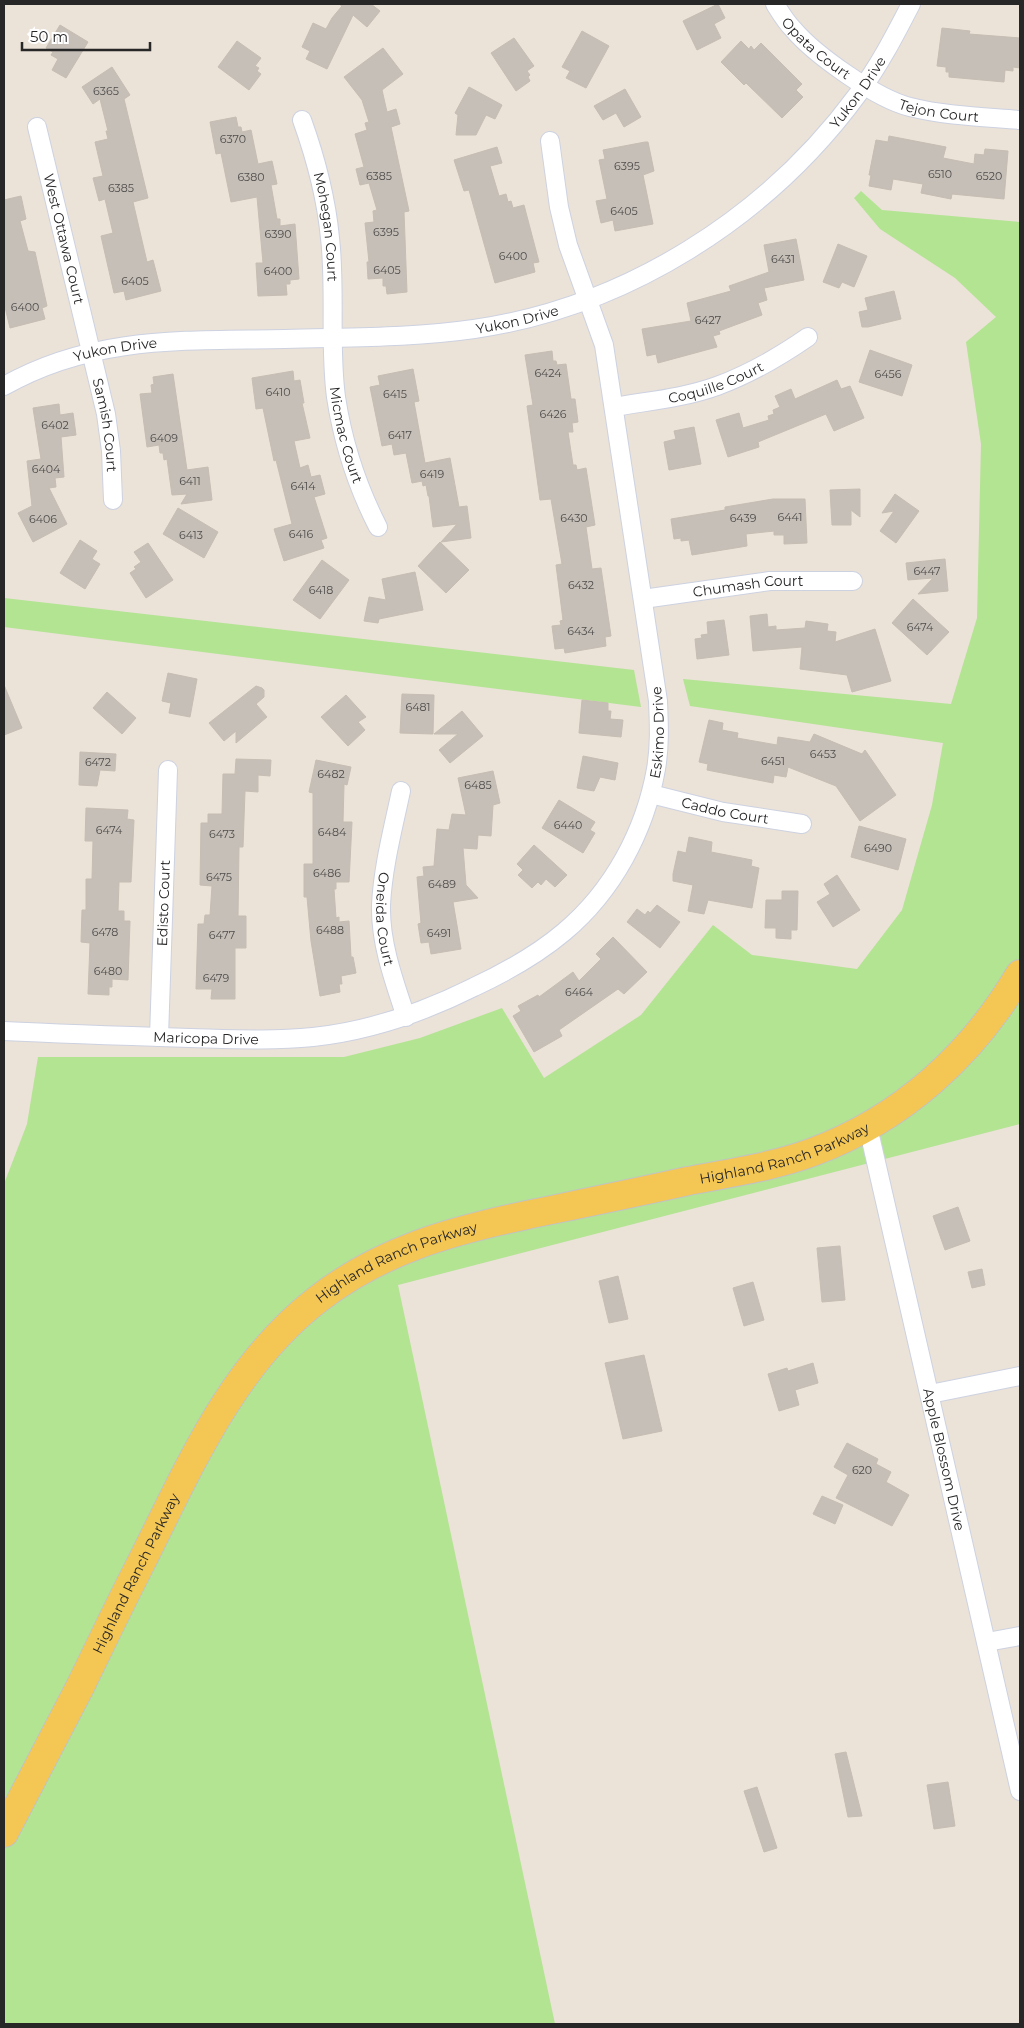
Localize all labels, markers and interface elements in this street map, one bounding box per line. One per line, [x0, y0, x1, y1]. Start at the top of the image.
street label: Opata Court [778, 14, 854, 83]
scale bar [22, 20, 150, 52]
text: 50 m [30, 27, 68, 46]
street label: Yukon Drive [826, 53, 890, 132]
house number: 6365 [93, 84, 119, 98]
street label: Tejon Court [896, 95, 980, 126]
house number: 6370 [220, 132, 246, 146]
house number: 6395 [614, 159, 640, 173]
house number: 6510 [928, 167, 952, 181]
house number: 6385 [366, 169, 392, 183]
house number: 6520 [976, 169, 1002, 183]
house number: 6380 [237, 170, 265, 184]
street label: Mohegan Court [310, 170, 342, 282]
street label: West Ottawa Court [40, 172, 88, 306]
house number: 6385 [108, 181, 134, 195]
house number: 6405 [610, 204, 638, 218]
house number: 6395 [373, 225, 399, 239]
house number: 6390 [265, 227, 291, 241]
house number: 6400 [499, 249, 527, 263]
house number: 6431 [771, 252, 795, 266]
house number: 6405 [373, 263, 401, 277]
house number: 6400 [264, 264, 292, 278]
house number: 6405 [121, 274, 149, 288]
house number: 6400 [11, 300, 39, 314]
street label: Yukon Drive [475, 301, 561, 338]
house number: 6427 [695, 313, 721, 327]
street label: Yukon Drive [71, 334, 158, 366]
street label: Coquille Court [667, 357, 767, 407]
house number: 6424 [534, 366, 562, 380]
house number: 6456 [875, 367, 902, 381]
street label: Samish Court [89, 376, 121, 473]
house number: 6410 [266, 385, 290, 399]
street label: Micmac Court [326, 386, 367, 486]
house number: 6415 [383, 387, 407, 401]
house number: 6426 [540, 407, 567, 421]
house number: 6402 [41, 418, 69, 432]
house number: 6417 [388, 428, 412, 442]
house number: 6409 [150, 431, 178, 445]
house number: 6404 [32, 462, 61, 476]
house number: 6419 [420, 467, 444, 481]
house number: 6411 [179, 474, 201, 488]
house number: 6414 [291, 479, 316, 493]
house number: 6441 [778, 510, 802, 524]
house number: 6430 [560, 511, 588, 525]
house number: 6439 [730, 511, 757, 525]
house number: 6406 [29, 512, 57, 526]
house number: 6416 [289, 527, 313, 541]
house number: 6413 [179, 528, 203, 542]
house number: 6447 [913, 564, 941, 578]
street label: Chumash Court [692, 572, 804, 601]
house number: 6432 [568, 578, 594, 592]
house number: 6418 [309, 583, 333, 597]
house number: 6474 [907, 620, 934, 634]
house number: 6434 [567, 624, 595, 638]
street label: Eskimo Drive [645, 685, 668, 780]
house number: 6481 [405, 700, 431, 714]
house number: 6453 [810, 747, 836, 761]
house number: 6451 [761, 754, 785, 768]
house number: 6472 [85, 755, 111, 769]
house number: 6482 [317, 767, 345, 781]
house number: 6485 [464, 778, 492, 792]
street label: Caddo Court [679, 793, 770, 828]
house number: 6440 [554, 818, 582, 832]
house number: 6474 [96, 823, 123, 837]
house number: 6484 [318, 825, 347, 839]
house number: 6473 [209, 827, 235, 841]
house number: 6490 [864, 841, 892, 855]
street label: Edisto Court [153, 859, 174, 947]
house number: 6486 [313, 866, 341, 880]
house number: 6475 [206, 870, 232, 884]
street label: Oneida Court [372, 871, 398, 968]
house number: 6489 [428, 877, 456, 891]
house number: 6488 [316, 923, 344, 937]
house number: 6478 [92, 925, 118, 939]
house number: 6491 [427, 926, 451, 940]
house number: 6477 [209, 928, 235, 942]
house number: 6480 [94, 964, 122, 978]
house number: 6479 [203, 971, 230, 985]
house number: 6464 [565, 985, 594, 999]
street label: Maricopa Drive [153, 1028, 259, 1048]
street label: Highland Ranch Parkway [698, 1118, 873, 1188]
street label: Highland Ranch Parkway [312, 1218, 480, 1307]
street label: Apple Blossom Drive [919, 1386, 969, 1532]
house number: 620 [852, 1463, 872, 1477]
street label: Highland Ranch Parkway [88, 1490, 183, 1657]

